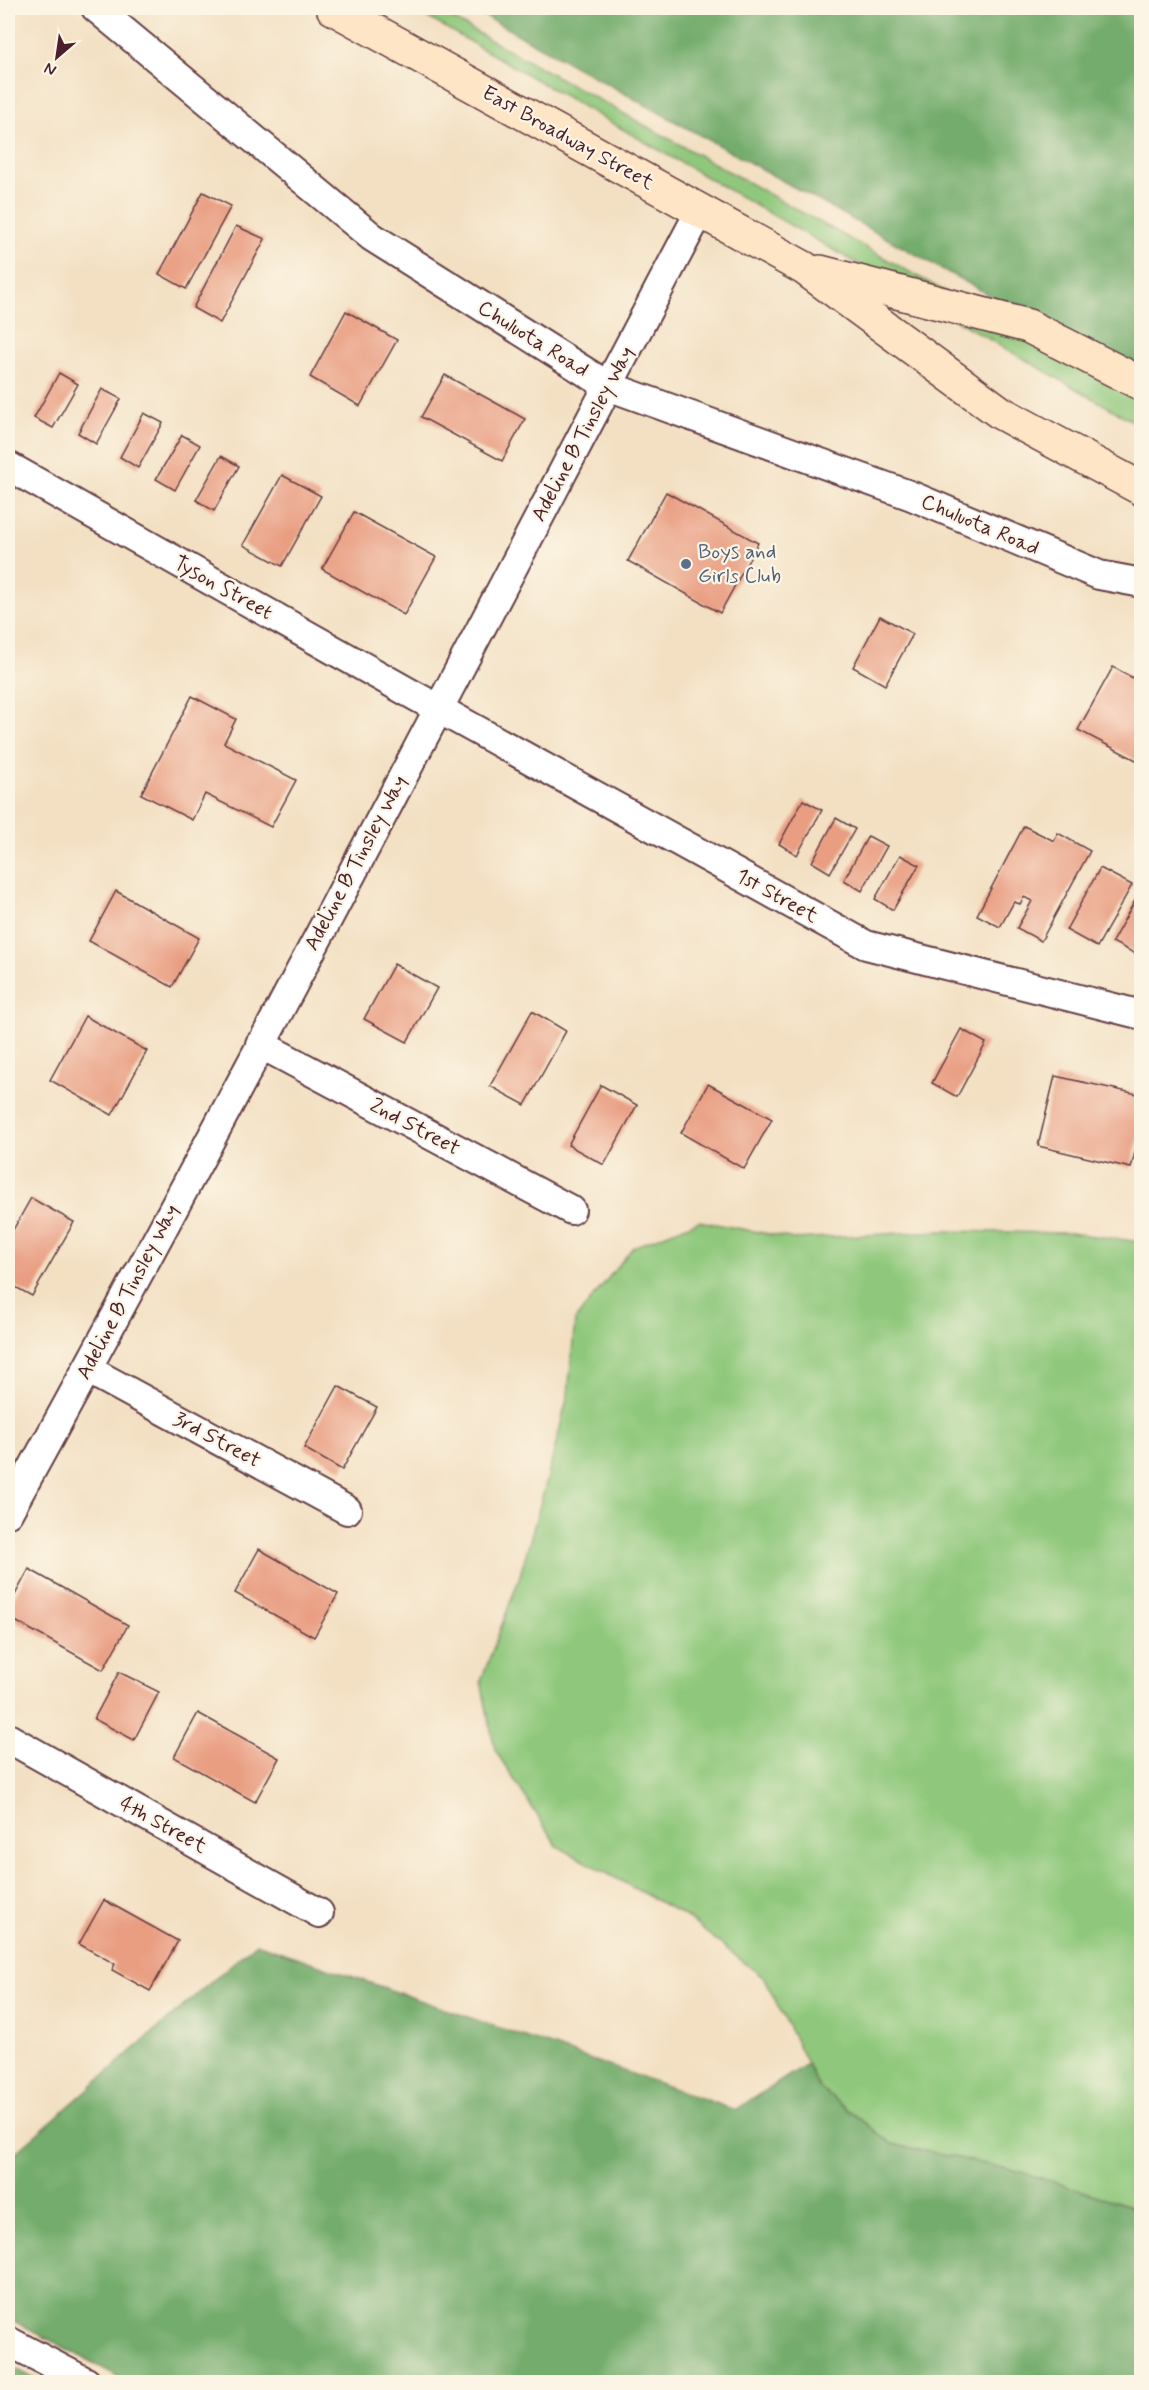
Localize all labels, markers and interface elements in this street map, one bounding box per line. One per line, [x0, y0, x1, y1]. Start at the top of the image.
north arrow [27, 27, 87, 87]
text: N [41, 57, 60, 81]
street label: East Broadway Street [477, 79, 660, 197]
street label: Chuluota Road [472, 294, 594, 384]
street label: Adeline B Tinsley Way [525, 341, 641, 527]
street label: Chuluota Road [917, 488, 1043, 562]
place label: Boys and Girls Club [698, 538, 781, 590]
street label: Tyson Street [168, 549, 278, 627]
marker: Boys and Girls Club [679, 557, 693, 571]
street label: Adeline B Tinsley Way [298, 770, 414, 956]
street label: 1st Street [731, 862, 824, 930]
street label: 2nd Street [365, 1092, 465, 1162]
street label: Adeline B Tinsley Way [70, 1199, 186, 1385]
street label: 3rd Street [168, 1405, 266, 1475]
street label: 4th Street [114, 1790, 212, 1861]

